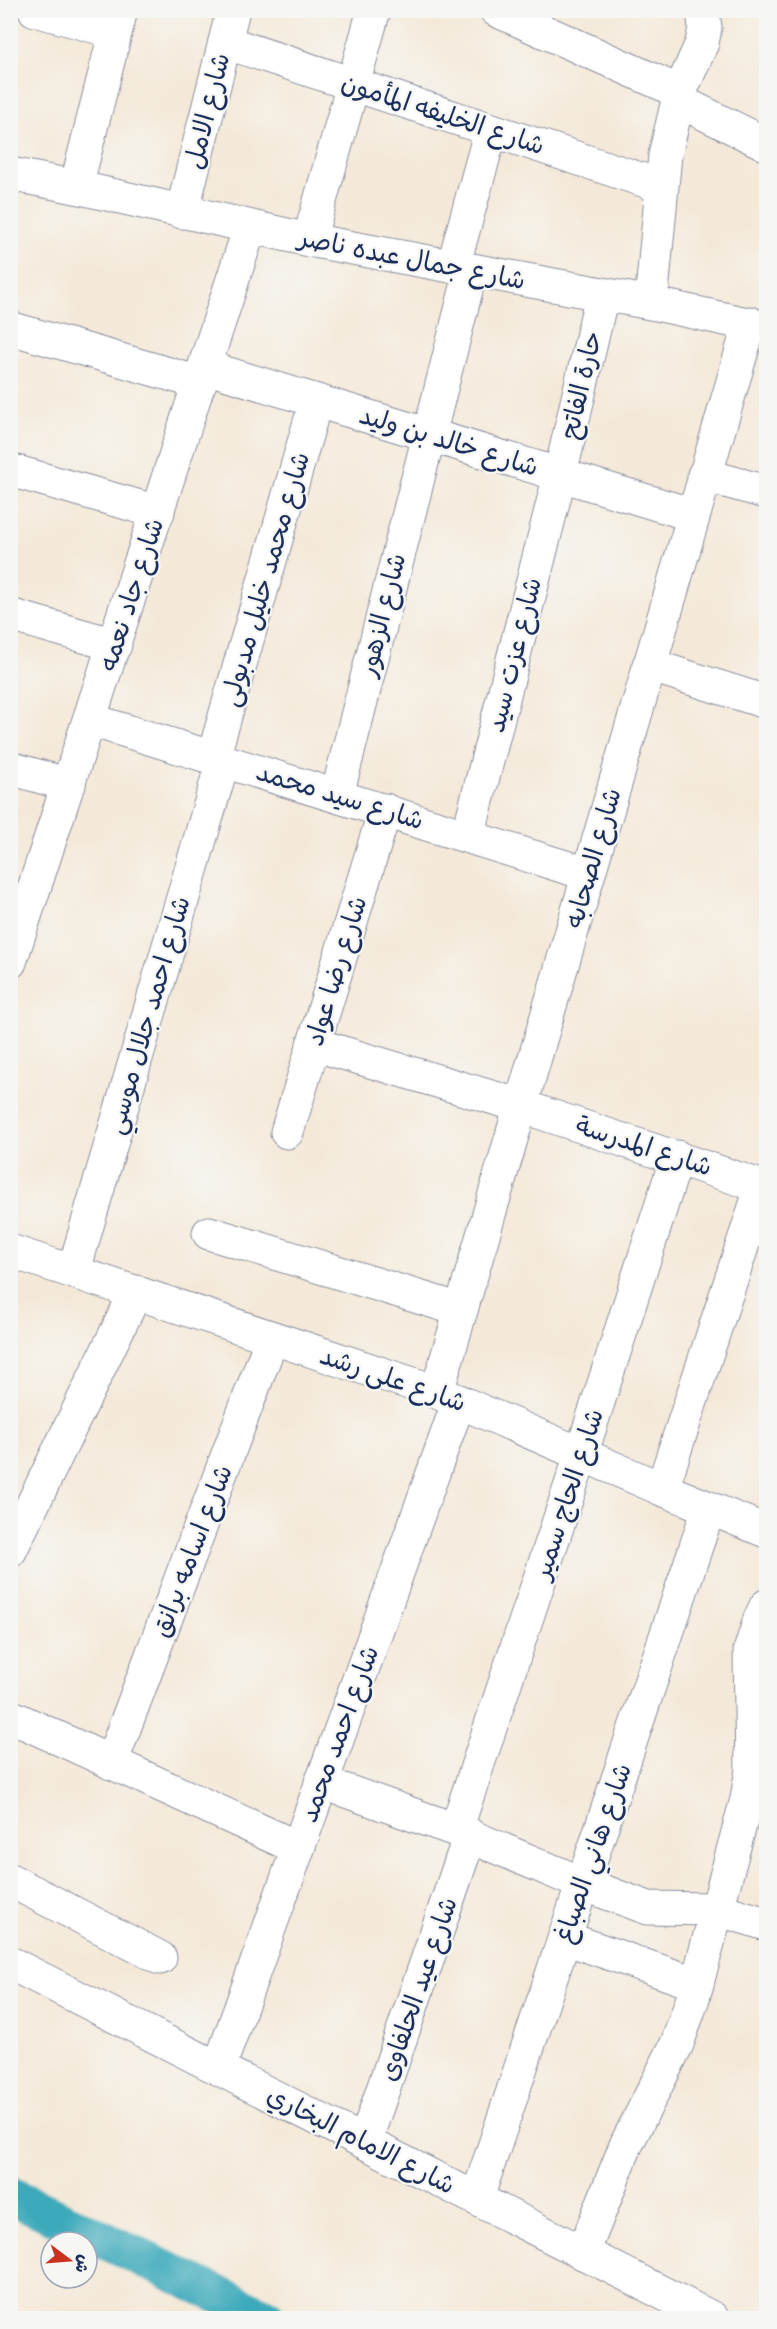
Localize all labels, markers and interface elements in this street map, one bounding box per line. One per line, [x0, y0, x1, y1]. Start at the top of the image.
street label: شارع الامل [177, 50, 238, 173]
street label: شارع الخليفه المأمون [337, 66, 549, 163]
street label: شارع جمال عبده ناصر [294, 220, 528, 298]
street label: حارة الفاتح [553, 328, 610, 442]
street label: شارع خالد بن وليد [355, 398, 543, 485]
street label: شارع محمد خليل مدبولى [213, 448, 318, 710]
street label: شارع جاد نعمه [91, 514, 172, 676]
street label: شارع الزهور [350, 550, 414, 682]
street label: شارع عزت سيد [479, 574, 550, 736]
street label: شارع سيد محمد [252, 755, 428, 838]
street label: شارع الصحابه [557, 784, 630, 932]
street label: شارع احمد جلال موسي [98, 892, 204, 1139]
street label: شارع رضا عواد [298, 892, 375, 1050]
street label: شارع المدرسة [571, 1108, 716, 1185]
street label: شارع على رشد [315, 1339, 470, 1420]
street label: شارع الحاج سمير [524, 1404, 612, 1586]
street label: شارع اسامه برانق [144, 1460, 241, 1642]
street label: شارع احمد محمد [292, 1641, 387, 1827]
street label: شارع هاني الصباغ [547, 1759, 645, 1949]
street label: شارع عيد الحلفاوى [371, 1893, 466, 2086]
street label: شارع الامام البخاري [260, 2078, 461, 2204]
north arrow [39, 2230, 99, 2290]
text: ش [70, 2253, 94, 2275]

